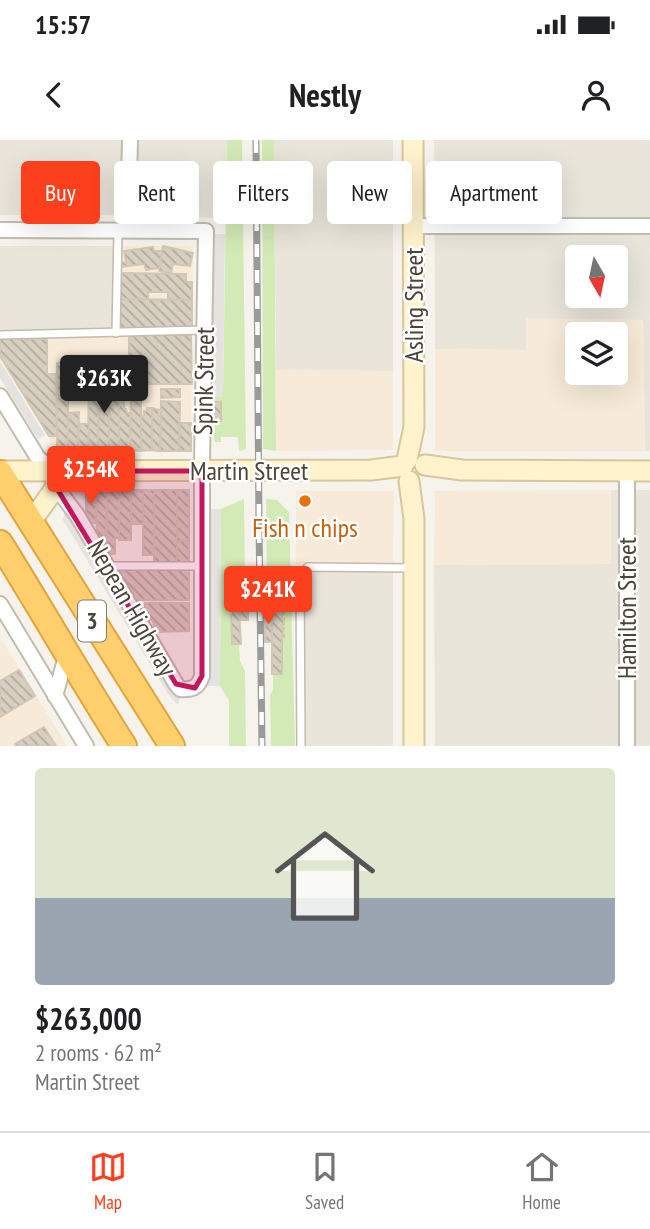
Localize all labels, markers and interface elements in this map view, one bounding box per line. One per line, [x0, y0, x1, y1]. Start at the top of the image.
text: 15:57 [35, 8, 91, 41]
text: Nestly [289, 74, 361, 116]
icon: back [35, 76, 73, 114]
icon: person [577, 76, 615, 114]
chip: Buy [21, 161, 100, 224]
chip: Rent [114, 161, 199, 224]
chip: Filters [213, 161, 313, 224]
chip: New [327, 161, 412, 224]
chip: Apartment [426, 161, 562, 224]
north arrow [565, 245, 628, 308]
map controls [565, 245, 628, 385]
street label: Asling Street [397, 248, 430, 362]
button: layers [565, 322, 628, 385]
street label: Spink Street [186, 327, 221, 435]
pin: $263K [55, 356, 153, 415]
text: $263K [76, 363, 132, 392]
pin: $254K [42, 446, 140, 506]
text: $254K [63, 454, 119, 483]
street label: Martin Street [190, 454, 308, 487]
marker: Fish n chips [297, 493, 313, 509]
place label: Fish n chips [252, 511, 358, 544]
street label: Nepean Highway [80, 534, 185, 682]
street label: Hamilton Street [610, 537, 643, 679]
pin: $241K [219, 566, 317, 626]
text: $241K [240, 574, 296, 603]
road number: 3 [78, 600, 106, 642]
icon: home [262, 813, 388, 939]
text: $263,000 [35, 999, 142, 1038]
text: 2 rooms · 62 m² [35, 1038, 162, 1067]
text: Martin Street [35, 1067, 140, 1096]
tab: Map [89, 1148, 127, 1214]
tab: Saved [305, 1148, 344, 1214]
tab: Home [522, 1148, 561, 1214]

